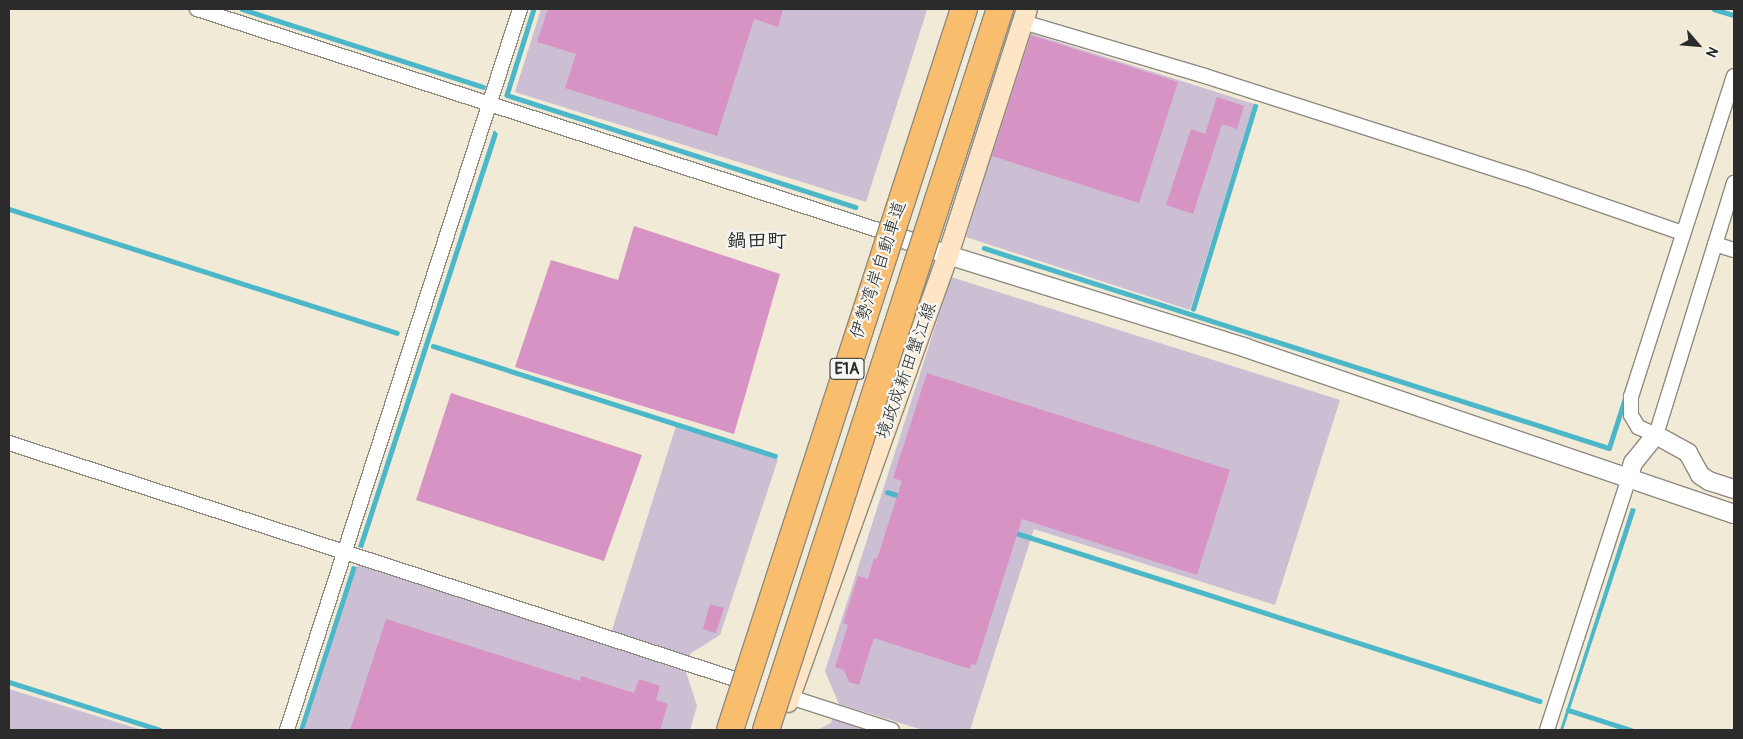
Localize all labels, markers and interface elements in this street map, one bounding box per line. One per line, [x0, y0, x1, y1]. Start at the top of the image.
north arrow [1673, 20, 1723, 70]
text: N [1702, 44, 1722, 60]
street label: 伊勢湾岸自動車道 [846, 198, 912, 342]
district label: 鍋田町 [727, 228, 787, 252]
street label: 境政成新田蟹江線 [872, 300, 942, 442]
road number: E1A [830, 356, 864, 382]

